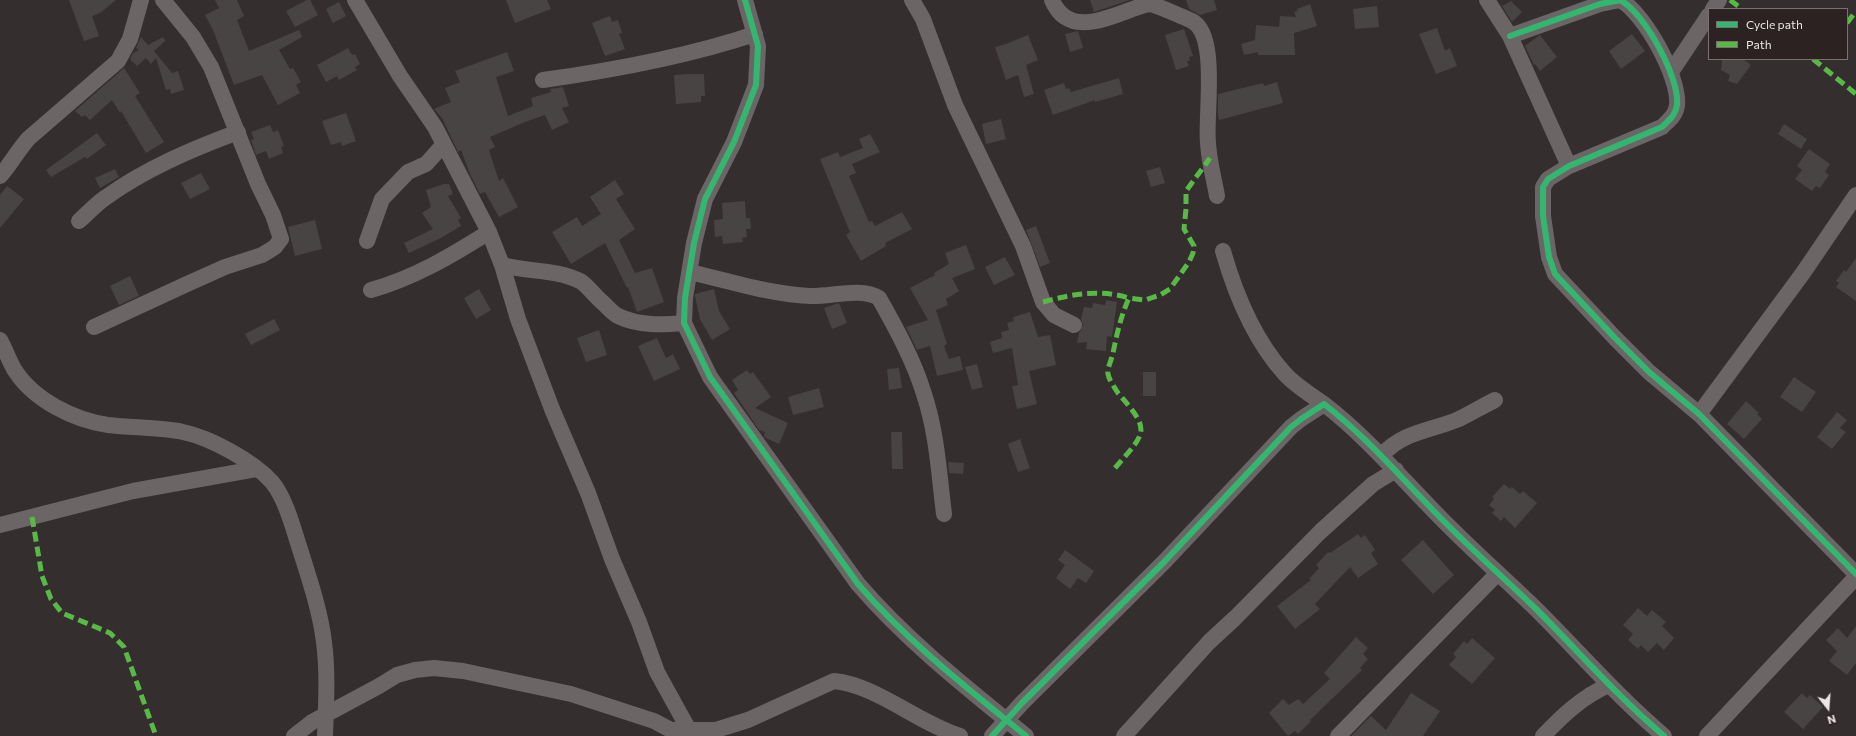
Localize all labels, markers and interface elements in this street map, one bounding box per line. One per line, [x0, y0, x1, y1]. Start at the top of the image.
legend [1708, 8, 1848, 60]
text: Cycle path [1746, 17, 1803, 31]
text: Path [1746, 37, 1772, 51]
north arrow [1808, 688, 1848, 728]
text: N [1826, 713, 1838, 727]

